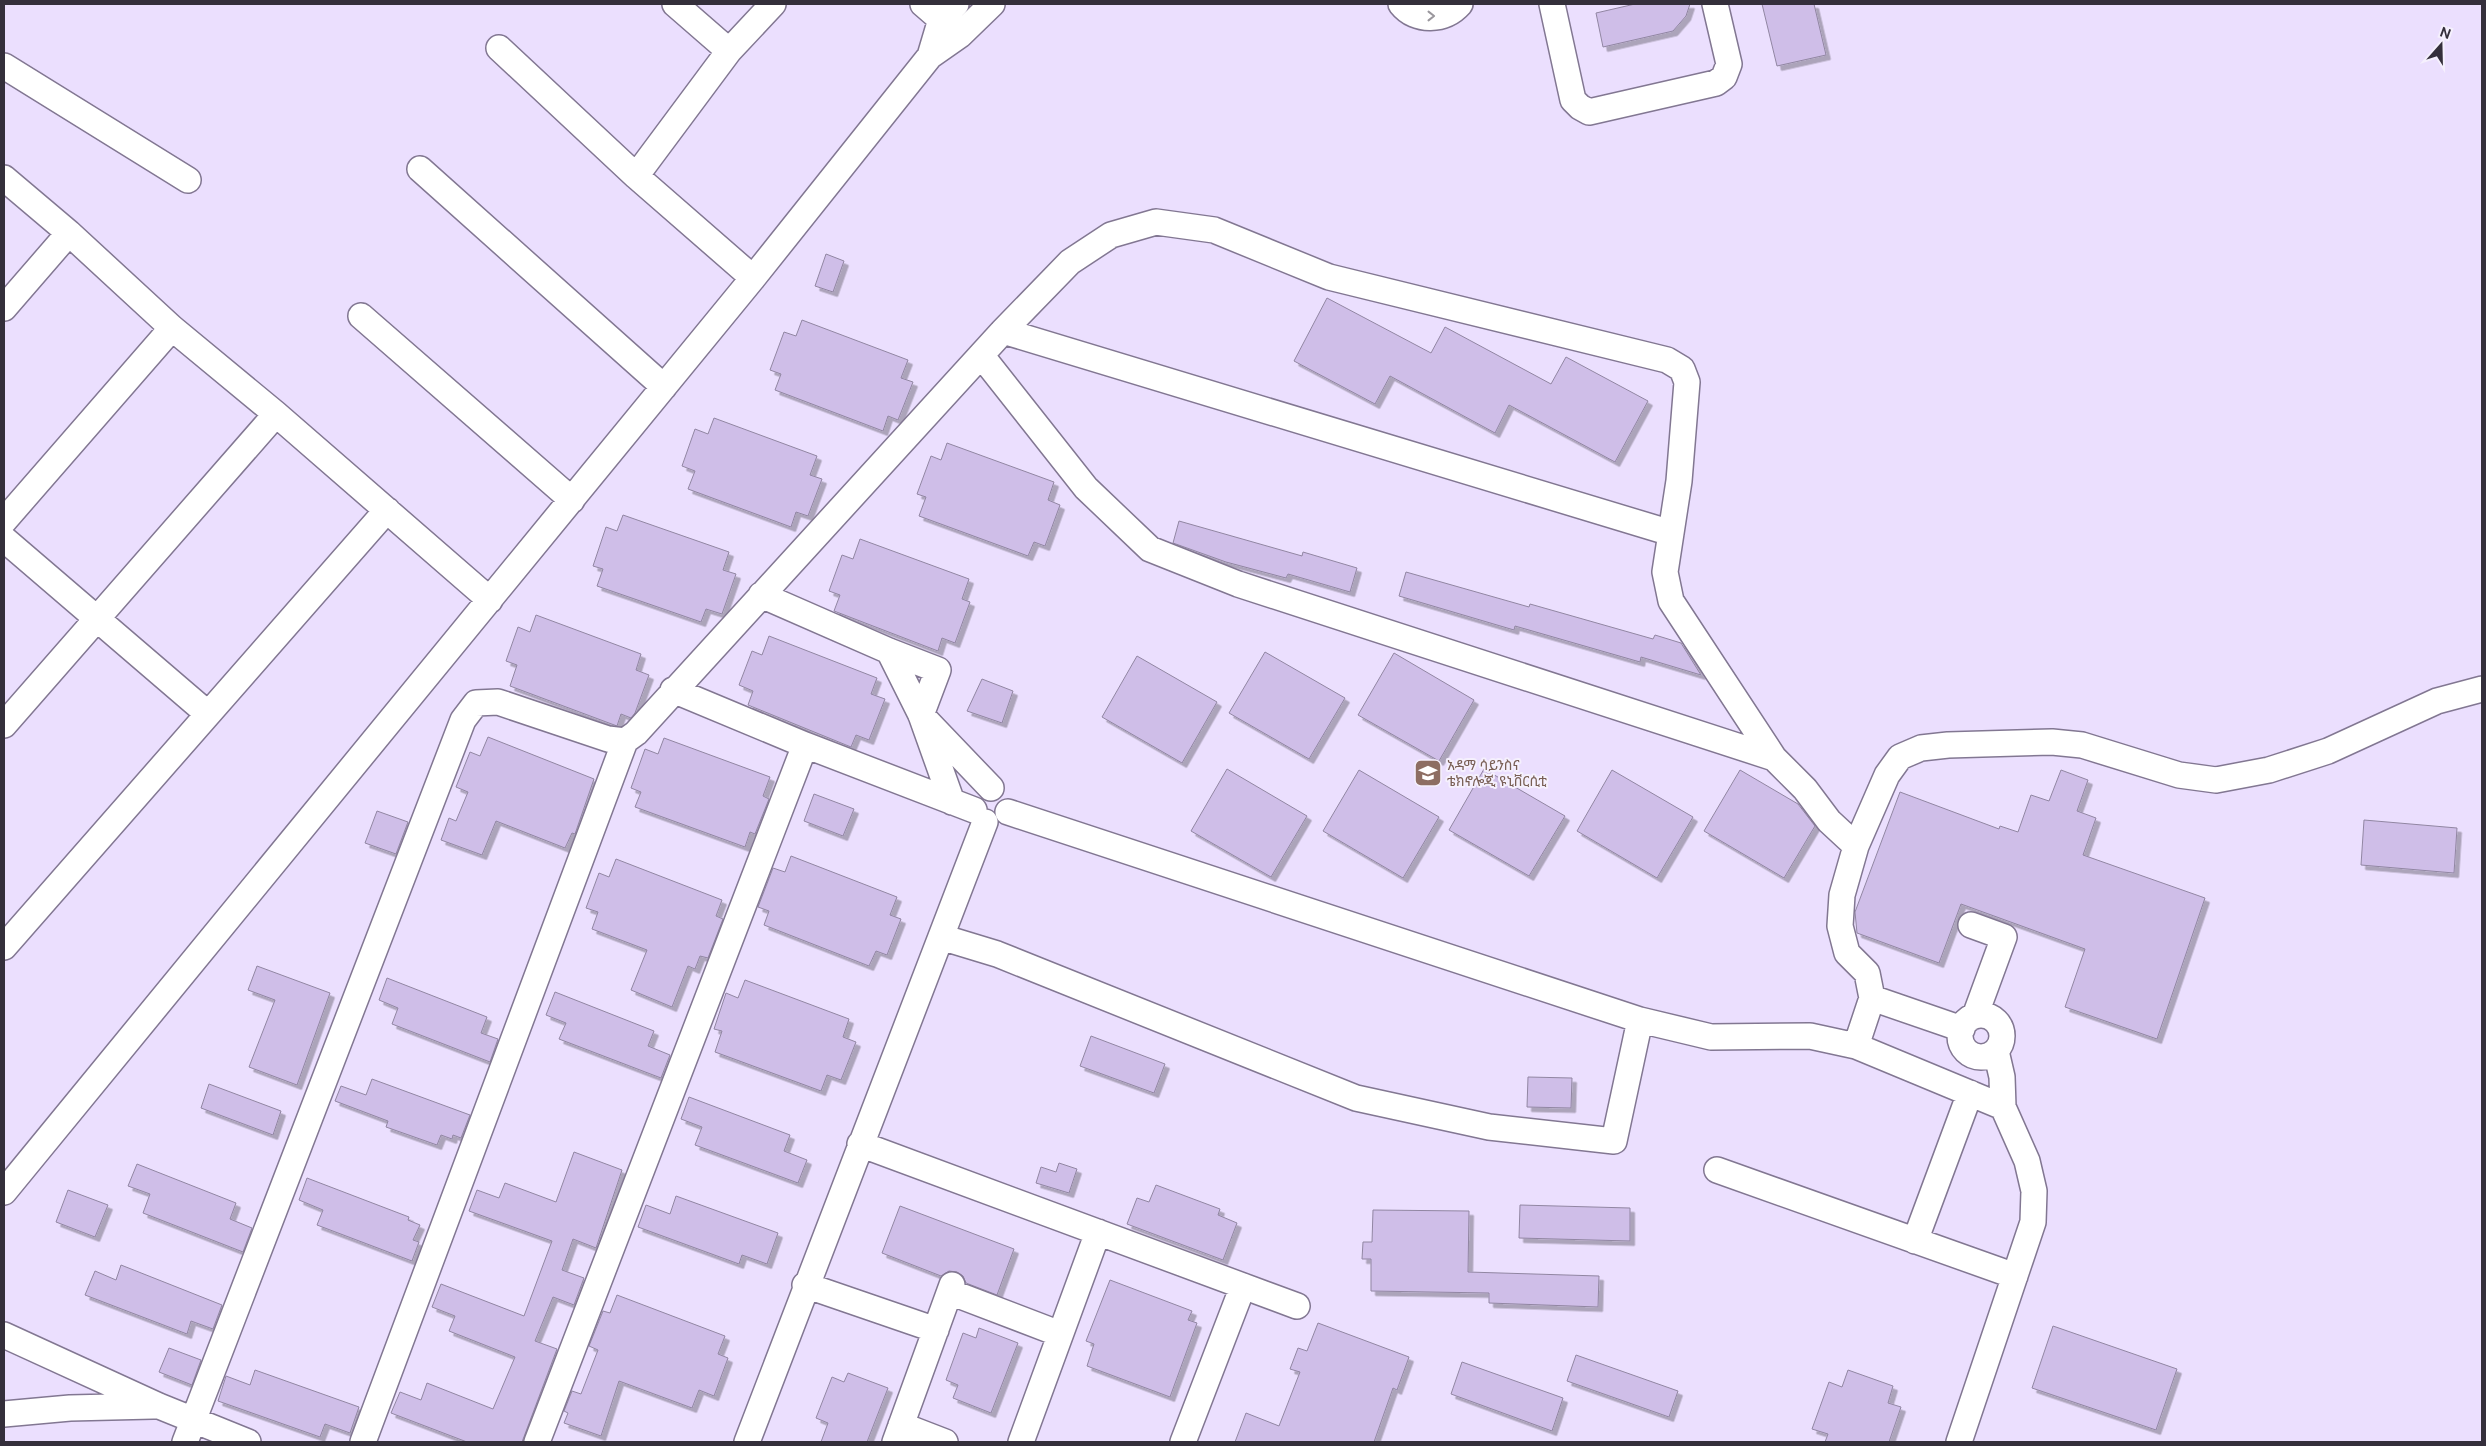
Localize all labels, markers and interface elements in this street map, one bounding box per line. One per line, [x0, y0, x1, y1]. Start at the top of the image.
one-way arrow [1427, 11, 1435, 22]
north arrow [2416, 20, 2466, 70]
text: N [2438, 23, 2453, 43]
place label: አዳማ ሳይንስና ቴክኖሎጂ ዩኒቨርሲቲ [1447, 756, 1548, 790]
school or university icon: አዳማ ሳይንስና ቴክኖሎጂ ዩኒቨርሲቲ [1413, 758, 1443, 788]

